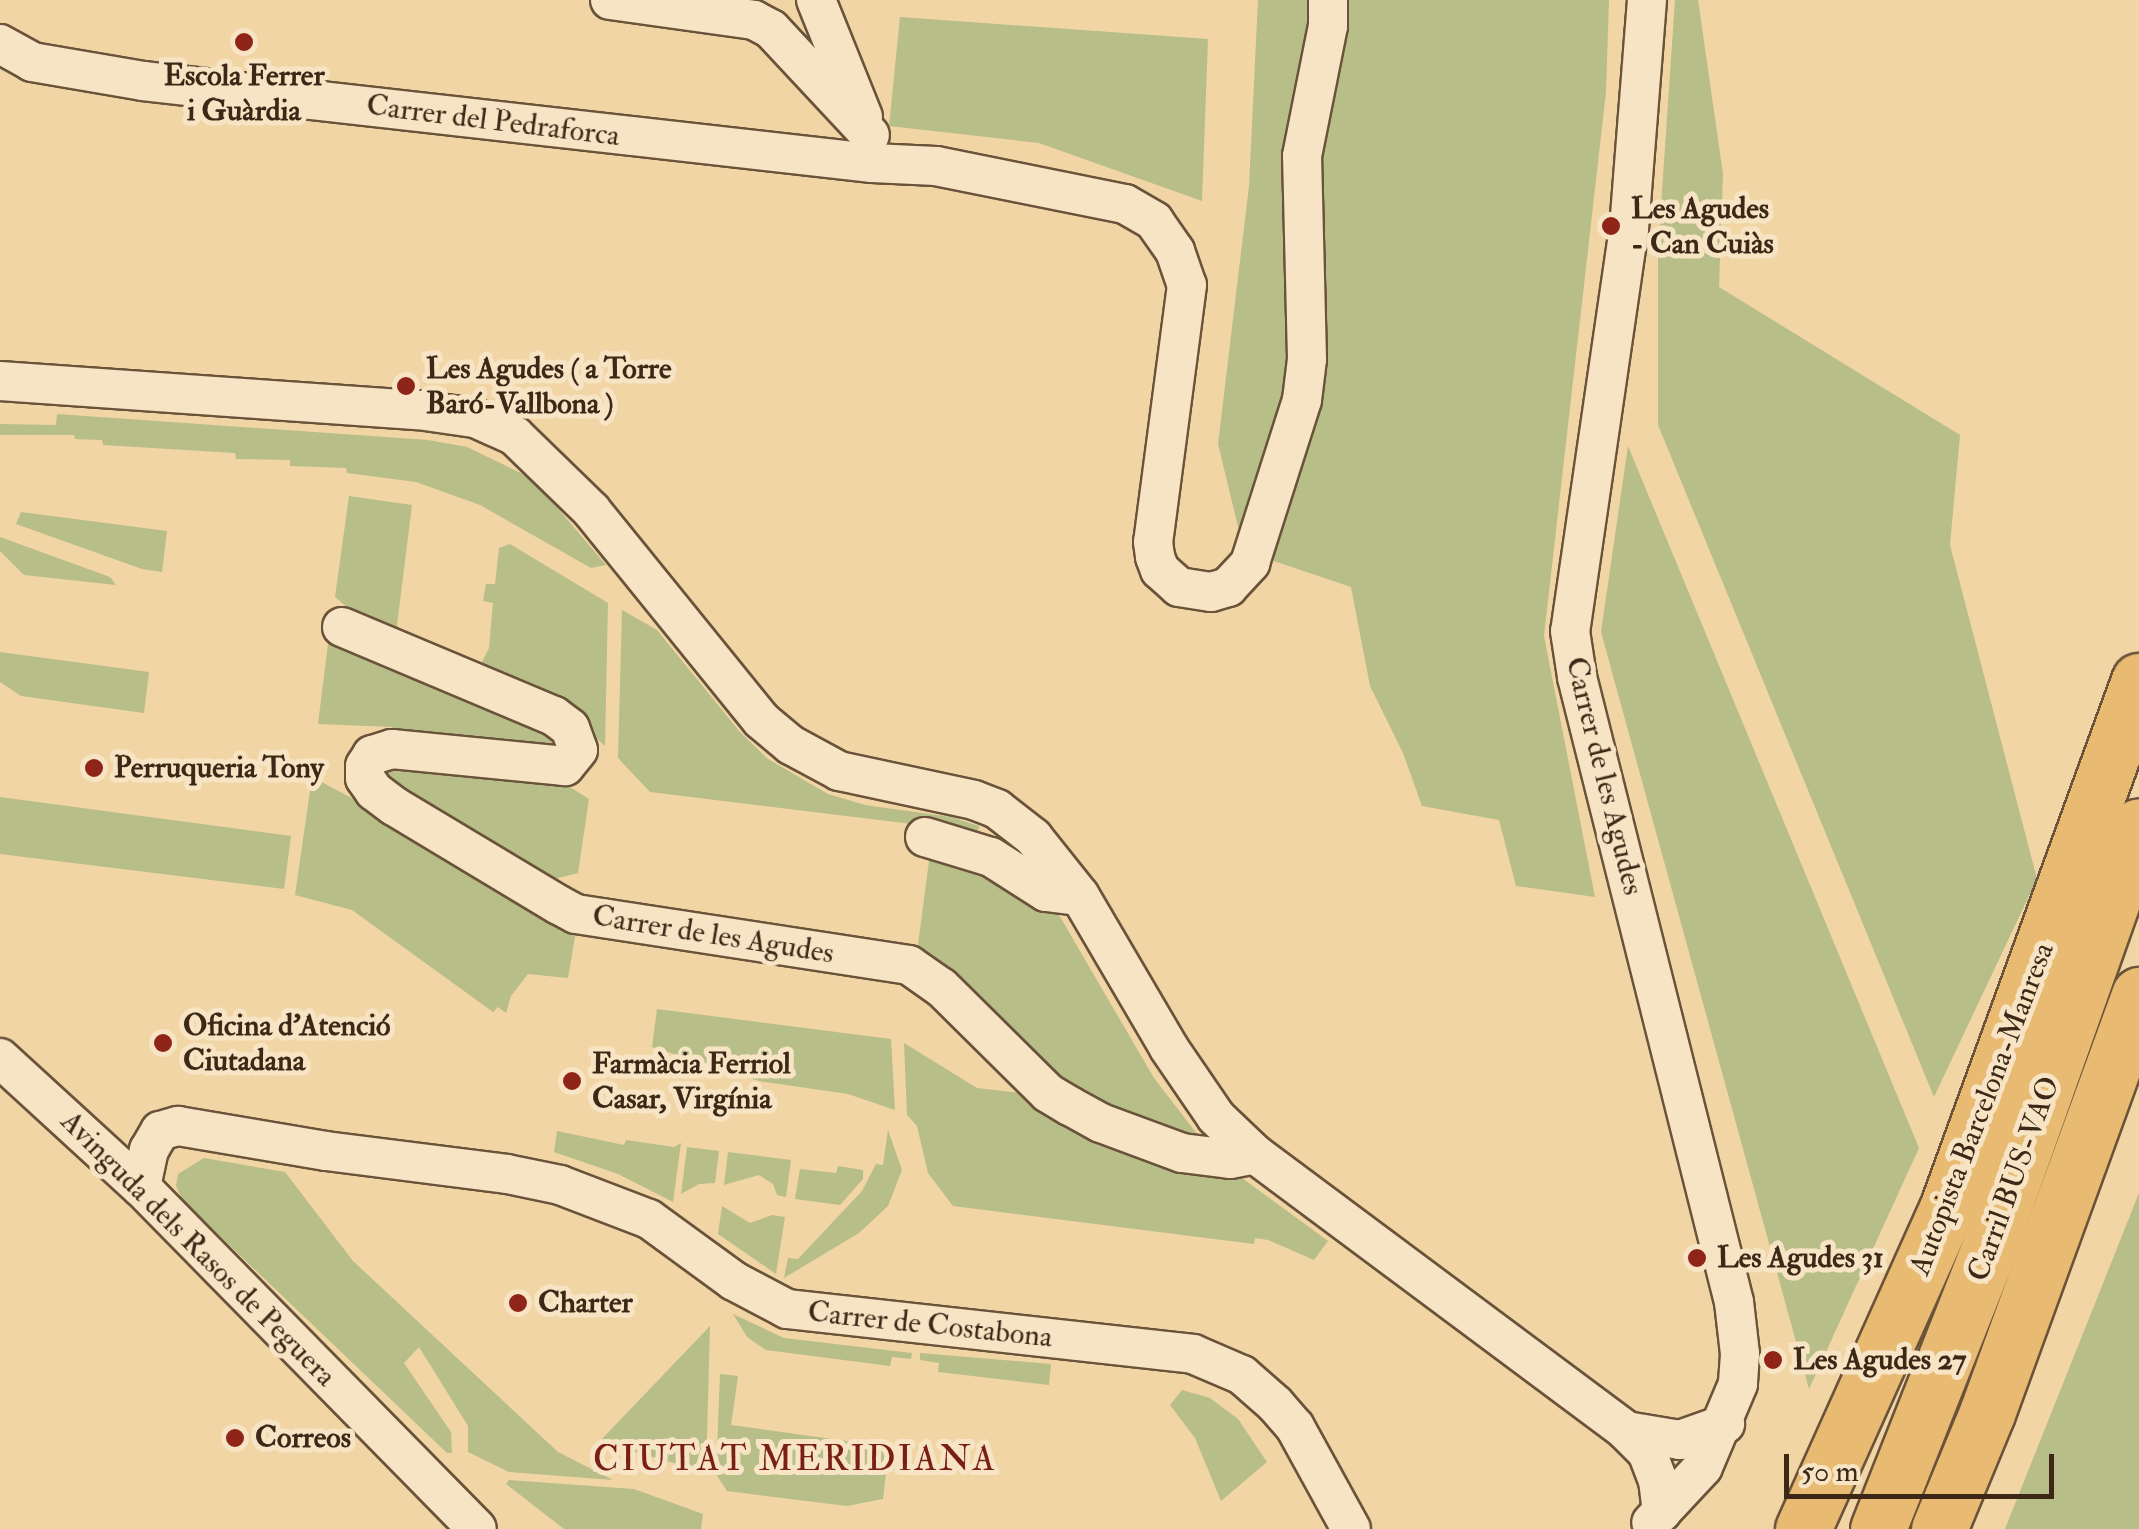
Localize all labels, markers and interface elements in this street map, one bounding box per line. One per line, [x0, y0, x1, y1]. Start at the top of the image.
marker: Escola Ferrer i Guàrdia [233, 31, 255, 53]
place label: Escola Ferrer i Guàrdia [163, 58, 325, 128]
street label: Carrer del Pedraforca [364, 88, 622, 154]
place label: Les Agudes - Can Cuiàs [1631, 191, 1774, 262]
marker: Les Agudes - Can Cuiàs [1600, 215, 1622, 237]
place label: Les Agudes ( a Torre Baró-Vallbona ) [426, 351, 671, 422]
marker: Les Agudes ( a Torre Baró-Vallbona ) [395, 375, 417, 397]
street label: Carrer de les Agudes [1557, 653, 1651, 899]
place label: Perruqueria Tony [114, 750, 324, 786]
marker: Perruqueria Tony [83, 757, 105, 779]
street label: Carrer de les Agudes [590, 898, 836, 972]
street label: Autopista Barcelona-Manresa [1902, 938, 2062, 1280]
place label: Oficina d'Atenció Ciutadana [183, 1008, 390, 1078]
marker: Oficina d'Atenció Ciutadana [152, 1032, 174, 1054]
place label: Farmàcia Ferriol Casar, Virgínia [592, 1046, 791, 1116]
marker: Farmàcia Ferriol Casar, Virgínia [561, 1070, 583, 1092]
street label: Carril BUS-VAO [1960, 1072, 2068, 1286]
street label: Avinguda dels Rasos de Peguera [53, 1104, 343, 1394]
place label: Les Agudes 31 [1717, 1240, 1884, 1276]
marker: Les Agudes 31 [1686, 1247, 1708, 1269]
place label: Charter [538, 1285, 633, 1321]
marker: Charter [507, 1292, 529, 1314]
street label: Carrer de Costabona [806, 1294, 1054, 1356]
place label: Les Agudes 27 [1793, 1342, 1966, 1378]
marker: Les Agudes 27 [1762, 1349, 1784, 1371]
place label: Correos [255, 1420, 351, 1456]
marker: Correos [224, 1427, 246, 1449]
scale bar [1789, 1434, 2059, 1496]
district label: CIUTAT MERIDIANA [593, 1438, 997, 1480]
text: 50 m [1801, 1453, 1859, 1490]

